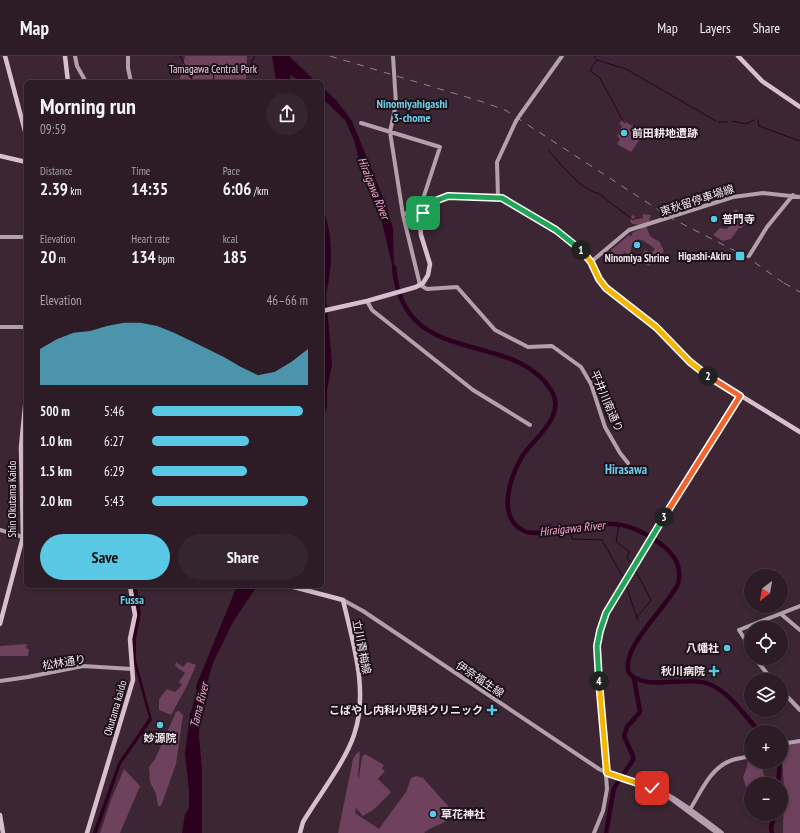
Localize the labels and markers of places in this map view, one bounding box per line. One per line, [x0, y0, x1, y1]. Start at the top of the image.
place label: 前田耕地遺跡 [632, 126, 698, 140]
marker: 前田耕地遺跡 [619, 128, 629, 138]
pin [406, 196, 440, 230]
place label: 普門寺 [722, 212, 755, 226]
marker: 普門寺 [709, 214, 719, 224]
pin: 1 [571, 240, 591, 260]
marker: Ninomiya Shrine [632, 240, 642, 250]
place label: Higashi-Akiru [678, 249, 731, 263]
marker: Higashi-Akiru [734, 250, 746, 262]
place label: Ninomiya Shrine [605, 251, 669, 265]
pin: 2 [698, 366, 718, 386]
pin: 3 [654, 507, 674, 527]
place label: 八幡社 [686, 641, 719, 655]
marker: 八幡社 [722, 643, 732, 653]
place label: 秋川病院 [661, 664, 705, 678]
marker: 秋川病院 [708, 665, 720, 677]
pin: 4 [589, 671, 609, 691]
place label: こばやし内科小児科クリニック [329, 703, 483, 717]
marker: こばやし内科小児科クリニック [486, 704, 498, 716]
marker: 妙源院 [155, 720, 165, 730]
place label: 妙源院 [144, 731, 177, 745]
pin [635, 771, 669, 805]
place label: 草花神社 [441, 807, 485, 821]
marker: 草花神社 [428, 809, 438, 819]

